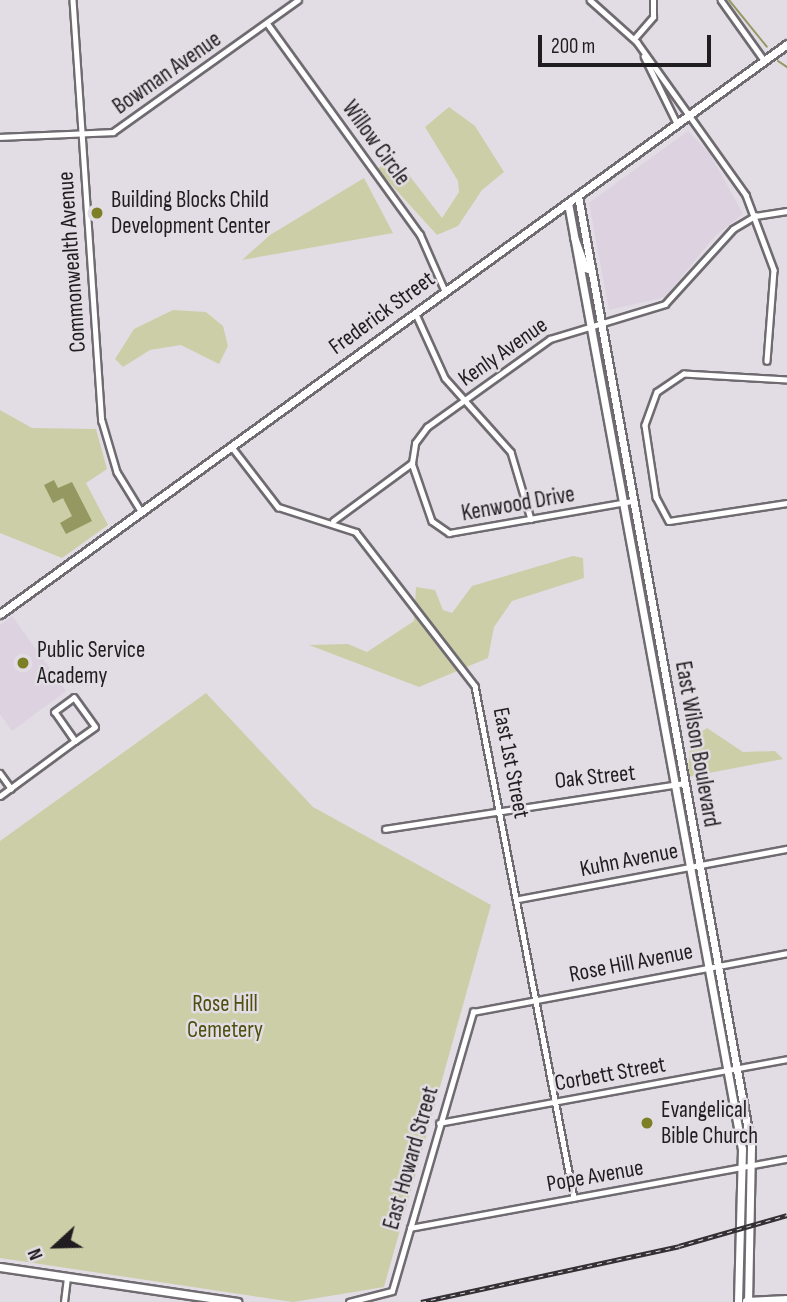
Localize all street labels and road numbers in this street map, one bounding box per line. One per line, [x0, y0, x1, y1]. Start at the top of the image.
street label: Bowman Avenue [107, 26, 227, 120]
street label: Willow Circle [336, 95, 416, 191]
street label: Commonwealth Avenue [52, 171, 92, 353]
street label: Frederick Street [324, 265, 440, 361]
street label: Kenly Avenue [453, 311, 553, 393]
street label: Kenwood Drive [459, 480, 577, 528]
street label: East Wilson Boulevard [669, 659, 725, 829]
street label: East 1st Street [487, 705, 535, 821]
street label: Oak Street [553, 759, 637, 795]
street label: Kuhn Avenue [578, 837, 680, 883]
street label: Rose Hill Avenue [567, 937, 695, 989]
street label: Corbett Street [552, 1051, 668, 1097]
street label: East Howard Street [377, 1083, 445, 1233]
street label: Pope Avenue [544, 1154, 646, 1198]

